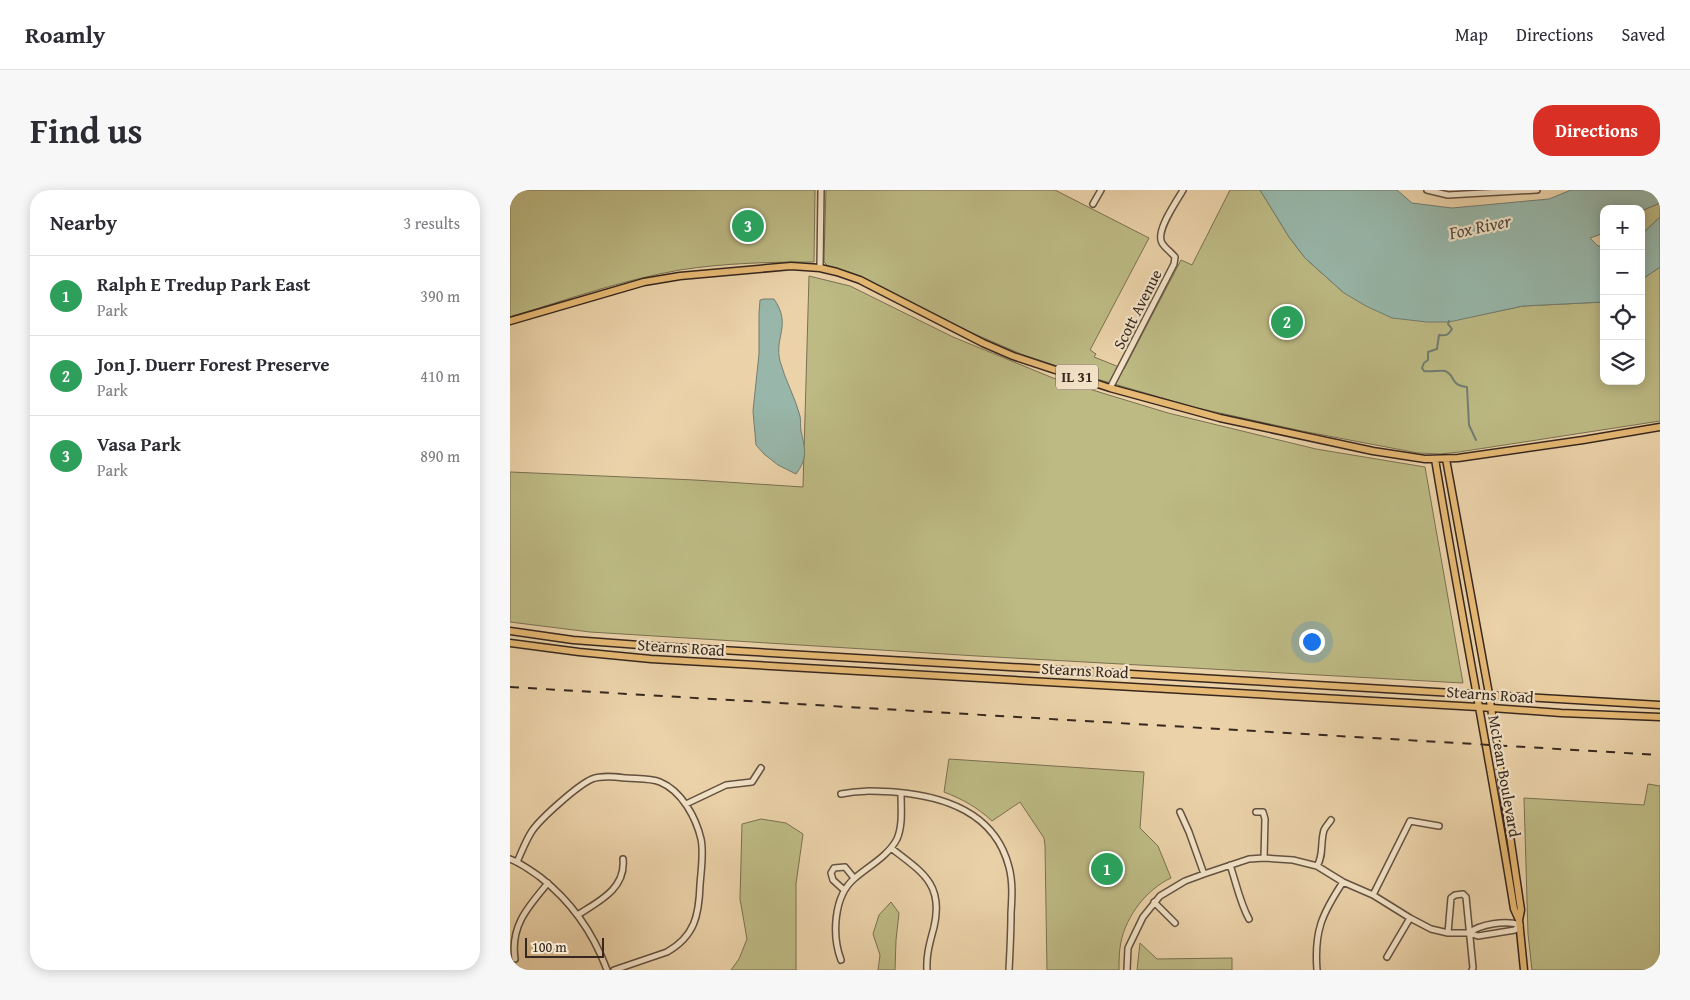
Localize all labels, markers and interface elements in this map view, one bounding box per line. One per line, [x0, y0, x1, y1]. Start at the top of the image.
text: Roamly [25, 17, 105, 52]
text: Map [1455, 21, 1488, 48]
text: Directions [1516, 21, 1593, 48]
text: Saved [1621, 21, 1665, 48]
text: Find us [30, 105, 143, 156]
button: Directions [1533, 105, 1660, 156]
map controls [1600, 205, 1645, 385]
button: + [1600, 205, 1645, 250]
text: Nearby [50, 207, 117, 238]
pin: 3 [732, 207, 764, 245]
water label: Fox River [1445, 207, 1515, 246]
text: 3 results [403, 211, 460, 235]
button: − [1600, 250, 1645, 295]
street label: Scott Avenue [1107, 265, 1167, 353]
text: Ralph E Tredup Park East [97, 270, 311, 298]
text: 1 [62, 284, 70, 308]
text: 390 m [420, 284, 460, 308]
button: locate [1600, 295, 1645, 340]
text: Park [97, 298, 128, 322]
pin: 2 [1271, 303, 1303, 341]
button: layers [1600, 340, 1645, 385]
text: Jon J. Duerr Forest Preserve [97, 350, 330, 378]
text: 2 [62, 364, 70, 388]
text: 410 m [420, 364, 460, 388]
road number: IL 31 [1056, 364, 1098, 390]
text: Park [97, 378, 128, 402]
text: Vasa Park [97, 430, 181, 458]
text: 3 [62, 444, 70, 468]
text: 890 m [420, 444, 460, 468]
text: Park [97, 458, 128, 482]
your location [1299, 629, 1325, 655]
street label: Stearns Road [637, 632, 726, 662]
street label: Stearns Road [1041, 656, 1130, 684]
street label: Stearns Road [1446, 679, 1535, 709]
street label: McLean Boulevard [1482, 713, 1528, 839]
pin: 1 [1091, 850, 1123, 888]
scale bar [525, 935, 604, 958]
text: 100 m [532, 937, 567, 957]

